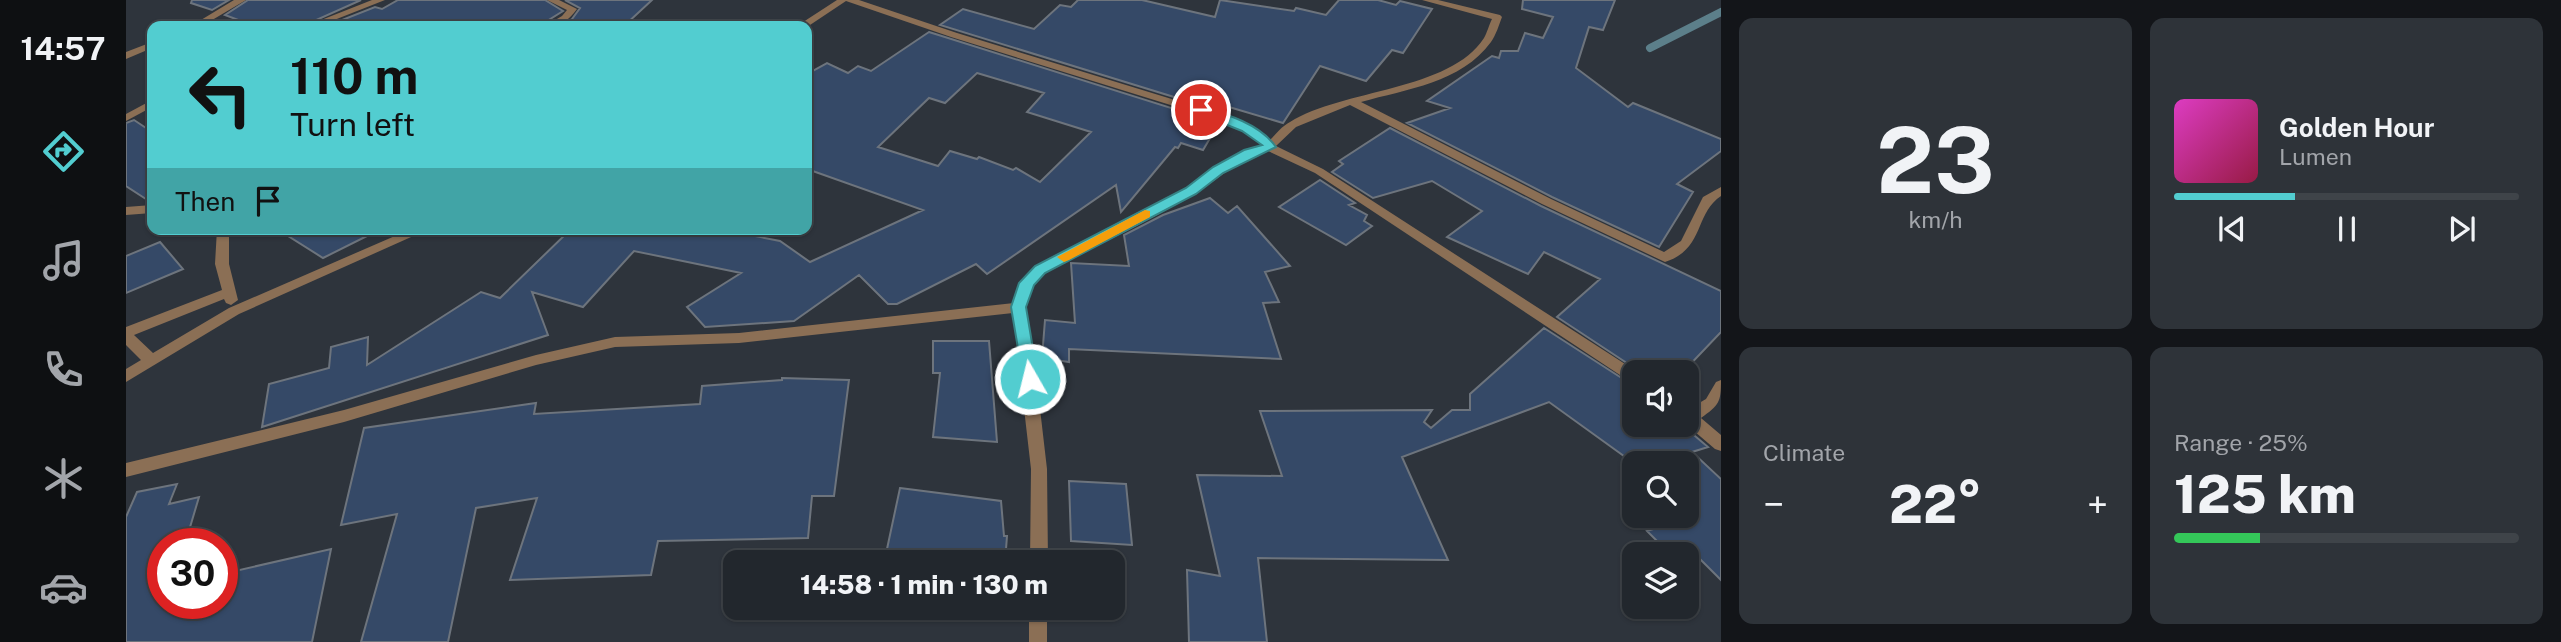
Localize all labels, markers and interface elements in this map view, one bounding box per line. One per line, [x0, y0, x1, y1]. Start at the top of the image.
text: 14:57 [21, 30, 105, 67]
text: 110 m [290, 47, 418, 105]
icon: left [175, 49, 266, 140]
pin [1171, 80, 1231, 140]
icon: arrive [1182, 91, 1220, 129]
text: Turn left [290, 106, 415, 143]
text: 23 [1876, 107, 1995, 213]
text: Golden Hour [2279, 112, 2434, 143]
icon: directions [39, 127, 88, 176]
text: Lumen [2279, 143, 2352, 170]
icon: arrive [249, 182, 287, 220]
text: Then [175, 186, 235, 217]
text: km/h [1908, 206, 1963, 233]
icon: previous [2213, 210, 2251, 248]
icon: pause [2328, 210, 2366, 248]
icon: next [2443, 210, 2481, 248]
icon: music [39, 236, 88, 285]
position arrow [993, 342, 1067, 416]
icon: phone [39, 345, 88, 394]
map controls [1622, 360, 1699, 619]
button: sound [1622, 360, 1699, 437]
text: Range · 25% [2174, 429, 2308, 456]
text: Climate [1763, 439, 1845, 466]
button: search [1622, 451, 1699, 528]
icon: climate [39, 454, 88, 503]
text: 125 km [2174, 464, 2356, 525]
text: 22° [1889, 474, 1982, 535]
text: − [1763, 482, 1784, 527]
text: + [2087, 482, 2108, 527]
speed limit sign: 30 [147, 528, 238, 619]
button: layers [1622, 542, 1699, 619]
icon: car [39, 563, 88, 612]
text: 14:58 · 1 min · 130 m [800, 569, 1048, 600]

